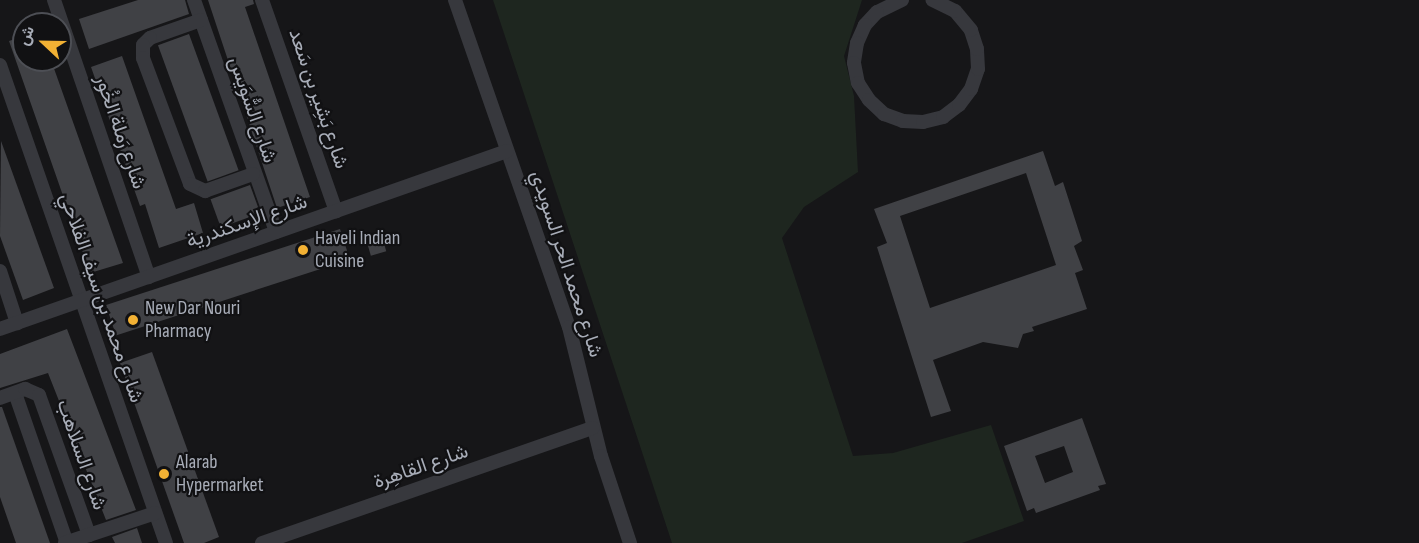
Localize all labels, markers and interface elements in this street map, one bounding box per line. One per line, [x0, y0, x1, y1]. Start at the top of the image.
north arrow [12, 12, 72, 72]
text: ش [14, 23, 39, 48]
street label: شارع بَشِير بن سَعد [283, 26, 353, 172]
street label: شارع السُّوَيس [223, 54, 281, 166]
street label: شارع رَملة الخُور [89, 72, 151, 192]
street label: شارع محمد الحر السويدي [524, 168, 608, 360]
street label: شارع محمد بن سيف الفلاحي [54, 190, 148, 406]
street label: شارع الإسكندرية [183, 190, 311, 254]
place label: Haveli Indian Cuisine [315, 226, 400, 273]
marker: Haveli Indian Cuisine [296, 243, 310, 257]
place label: New Dar Nouri Pharmacy [145, 296, 240, 343]
marker: New Dar Nouri Pharmacy [126, 313, 140, 327]
street label: شارع السلاهب [51, 397, 111, 513]
street label: شارع القاهِرة [371, 440, 471, 494]
place label: Alarab Hypermarket [176, 450, 264, 497]
marker: Alarab Hypermarket [157, 467, 171, 481]

